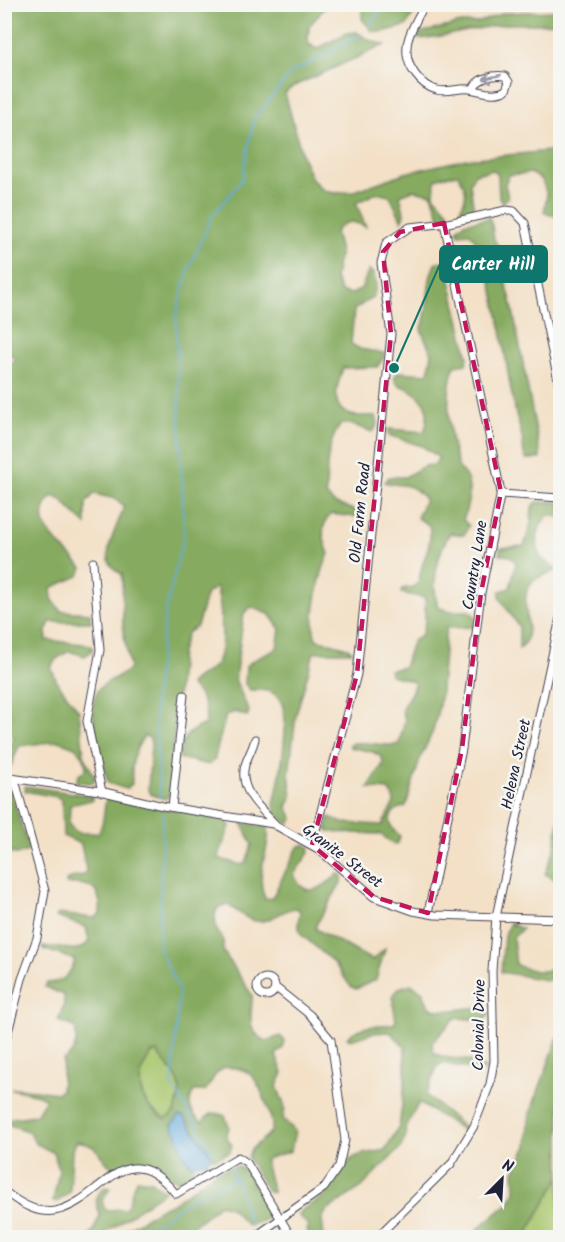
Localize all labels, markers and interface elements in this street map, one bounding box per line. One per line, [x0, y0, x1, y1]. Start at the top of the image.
one-way arrow [483, 72, 502, 84]
callout: Carter Hill [440, 246, 547, 282]
text: Carter Hill [451, 251, 535, 280]
street label: Old Farm Road [343, 461, 378, 564]
street label: Country Lane [456, 519, 495, 612]
street label: Helena Street [495, 716, 538, 812]
street label: Granite Street [297, 818, 388, 895]
street label: Colonial Drive [466, 979, 493, 1071]
north arrow [472, 1149, 532, 1209]
text: N [498, 1153, 517, 1180]

